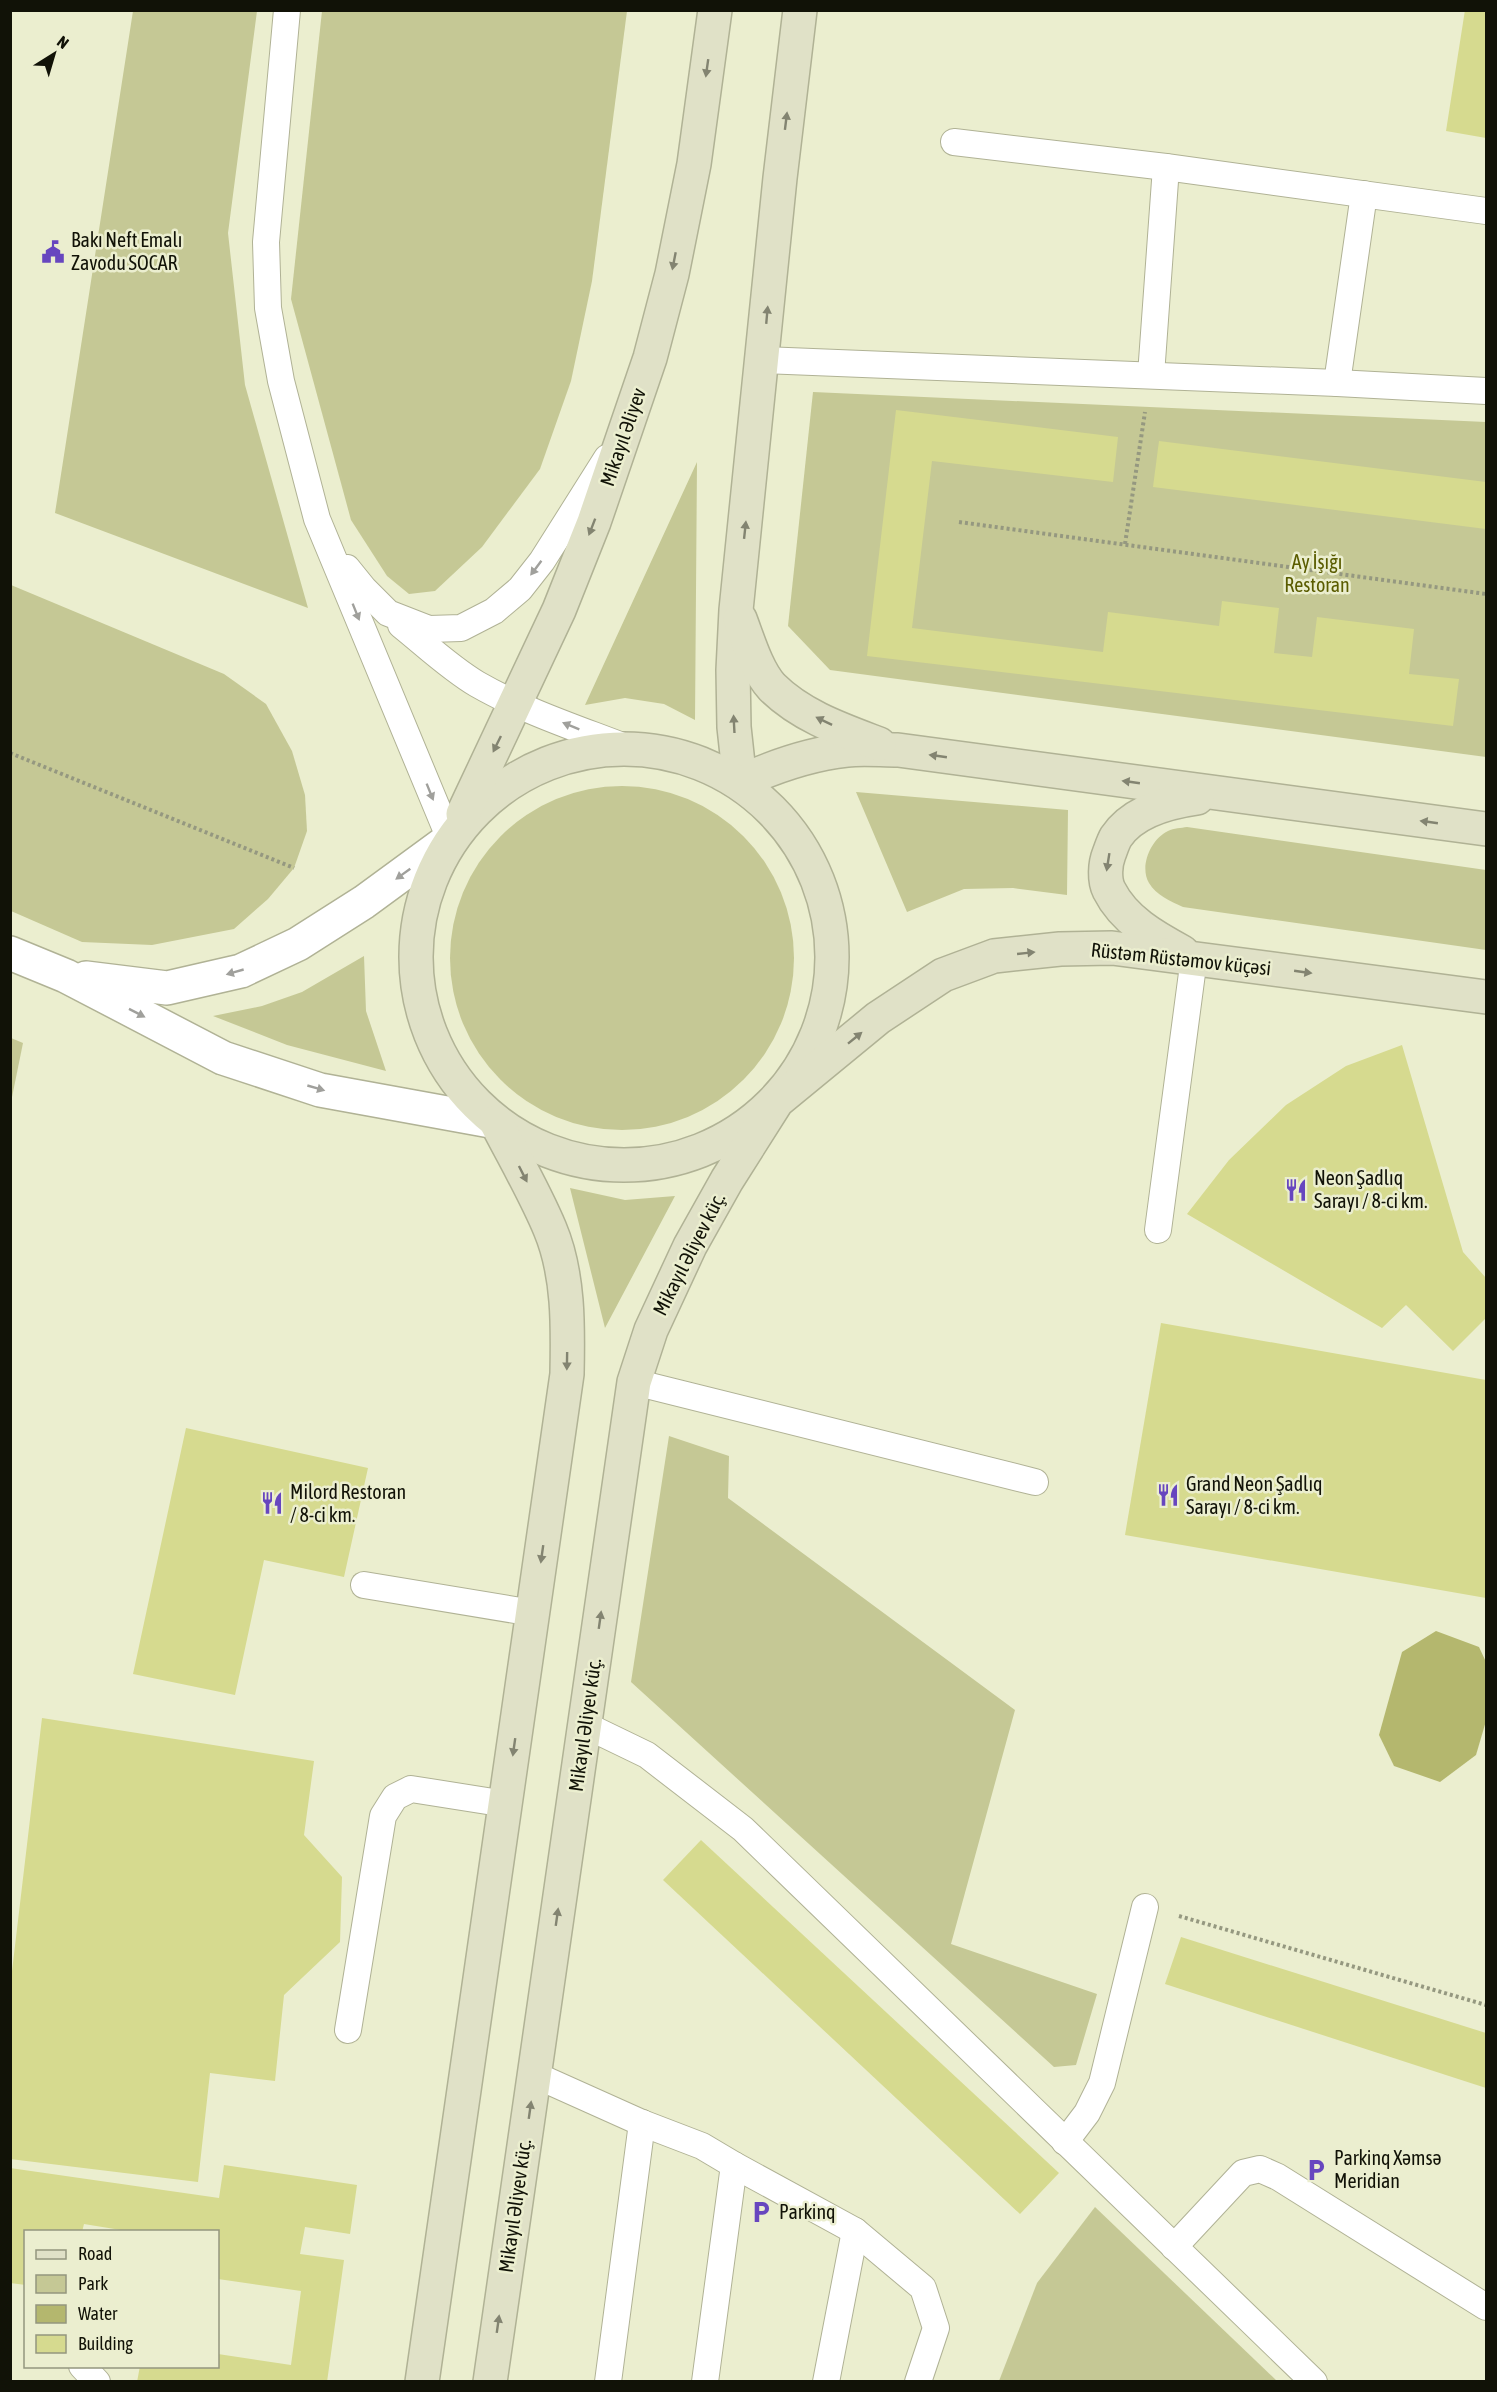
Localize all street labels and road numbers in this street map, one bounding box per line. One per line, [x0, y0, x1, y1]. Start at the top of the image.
street label: Mikayıl Əliyev [595, 385, 650, 489]
street label: Rüstəm Rüstəmov küçəsi [1090, 938, 1272, 979]
street label: Mikayıl Əliyev küç. [648, 1189, 729, 1319]
street label: Mikayıl Əliyev küç. [564, 1657, 605, 1793]
street label: Mikayıl Əliyev küç. [494, 2138, 535, 2274]

